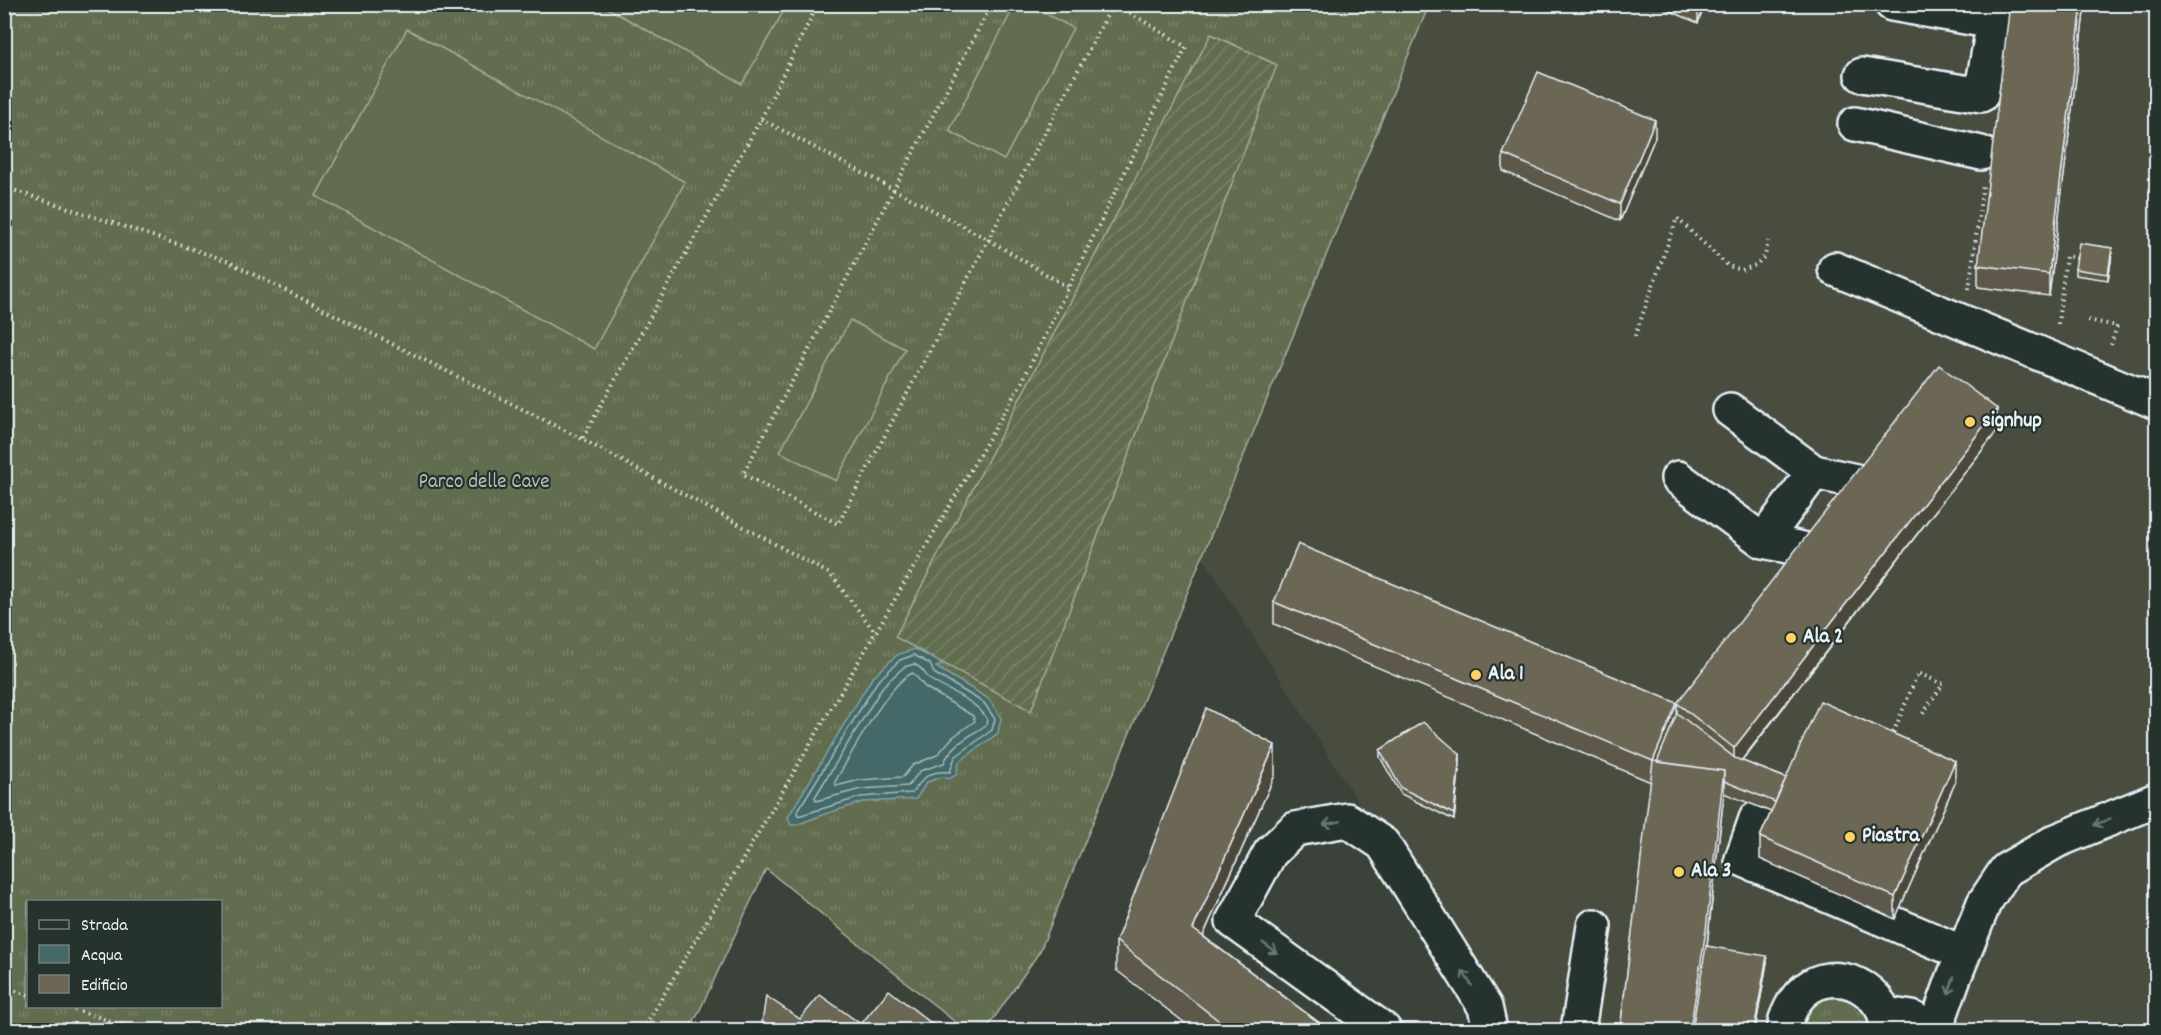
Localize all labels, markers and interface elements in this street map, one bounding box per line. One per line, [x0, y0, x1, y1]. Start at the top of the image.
place label: signhup [1982, 407, 2042, 437]
marker: signhup [1963, 415, 1977, 429]
park label: Parco delle Cave [418, 468, 550, 498]
place label: Ala 2 [1803, 623, 1843, 653]
marker: Ala 2 [1784, 631, 1798, 645]
place label: Ala 1 [1488, 660, 1524, 690]
marker: Ala 1 [1469, 668, 1483, 682]
one-way arrow [2094, 817, 2112, 828]
one-way arrow [1323, 818, 1342, 829]
place label: Piastra [1862, 822, 1921, 852]
marker: Piastra [1843, 830, 1857, 844]
place label: Ala 3 [1691, 857, 1731, 887]
marker: Ala 3 [1672, 865, 1686, 879]
legend [27, 900, 222, 1008]
text: Strada [81, 914, 128, 939]
one-way arrow [1262, 942, 1278, 954]
text: Acqua [81, 944, 123, 969]
one-way arrow [1460, 970, 1472, 987]
text: Edificio [81, 974, 128, 999]
one-way arrow [1944, 976, 1955, 995]

